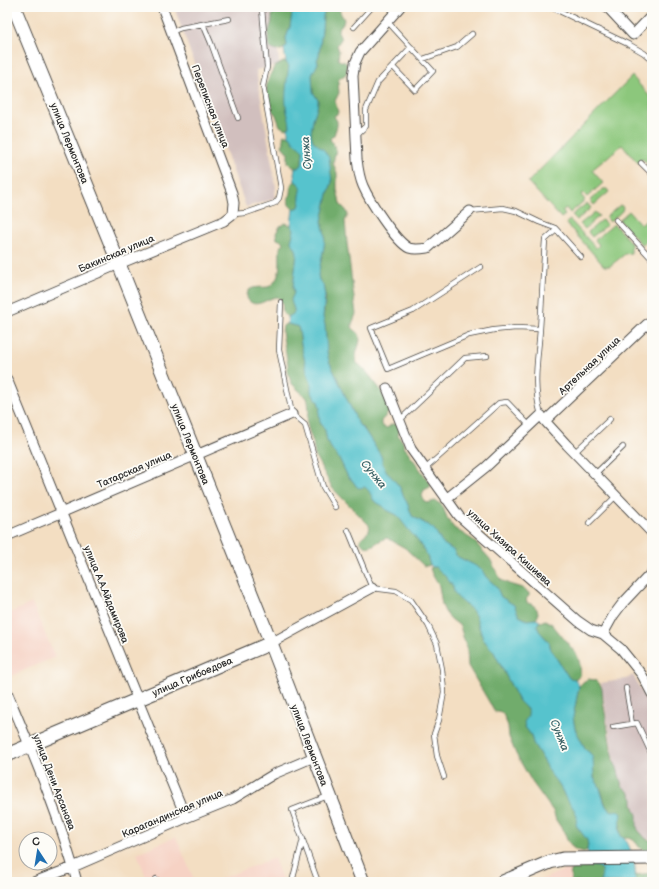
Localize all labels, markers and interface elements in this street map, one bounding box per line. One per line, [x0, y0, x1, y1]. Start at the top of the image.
street label: Переписная улица [189, 63, 231, 150]
street label: улица Лермонтова [47, 101, 91, 186]
water label: Сунжа [299, 136, 314, 170]
street label: Бакинская улица [77, 232, 156, 275]
street label: Артельная улица [556, 334, 623, 398]
street label: улица Лермонтова [168, 402, 212, 487]
street label: Татарская улица [95, 449, 173, 491]
water label: Сунжа [358, 457, 389, 492]
street label: улица Хизира Кишиева [465, 507, 554, 589]
street label: улица А.А.Айдамирова [81, 544, 131, 645]
street label: улица Грибоедова [151, 655, 234, 699]
street label: улица Лермонтова [288, 703, 330, 788]
water label: Сунжа [547, 717, 572, 753]
street label: улица Дени Арсанова [30, 733, 78, 832]
street label: Карагандинская улица [120, 787, 225, 841]
north arrow [18, 831, 58, 871]
text: С [31, 834, 41, 849]

